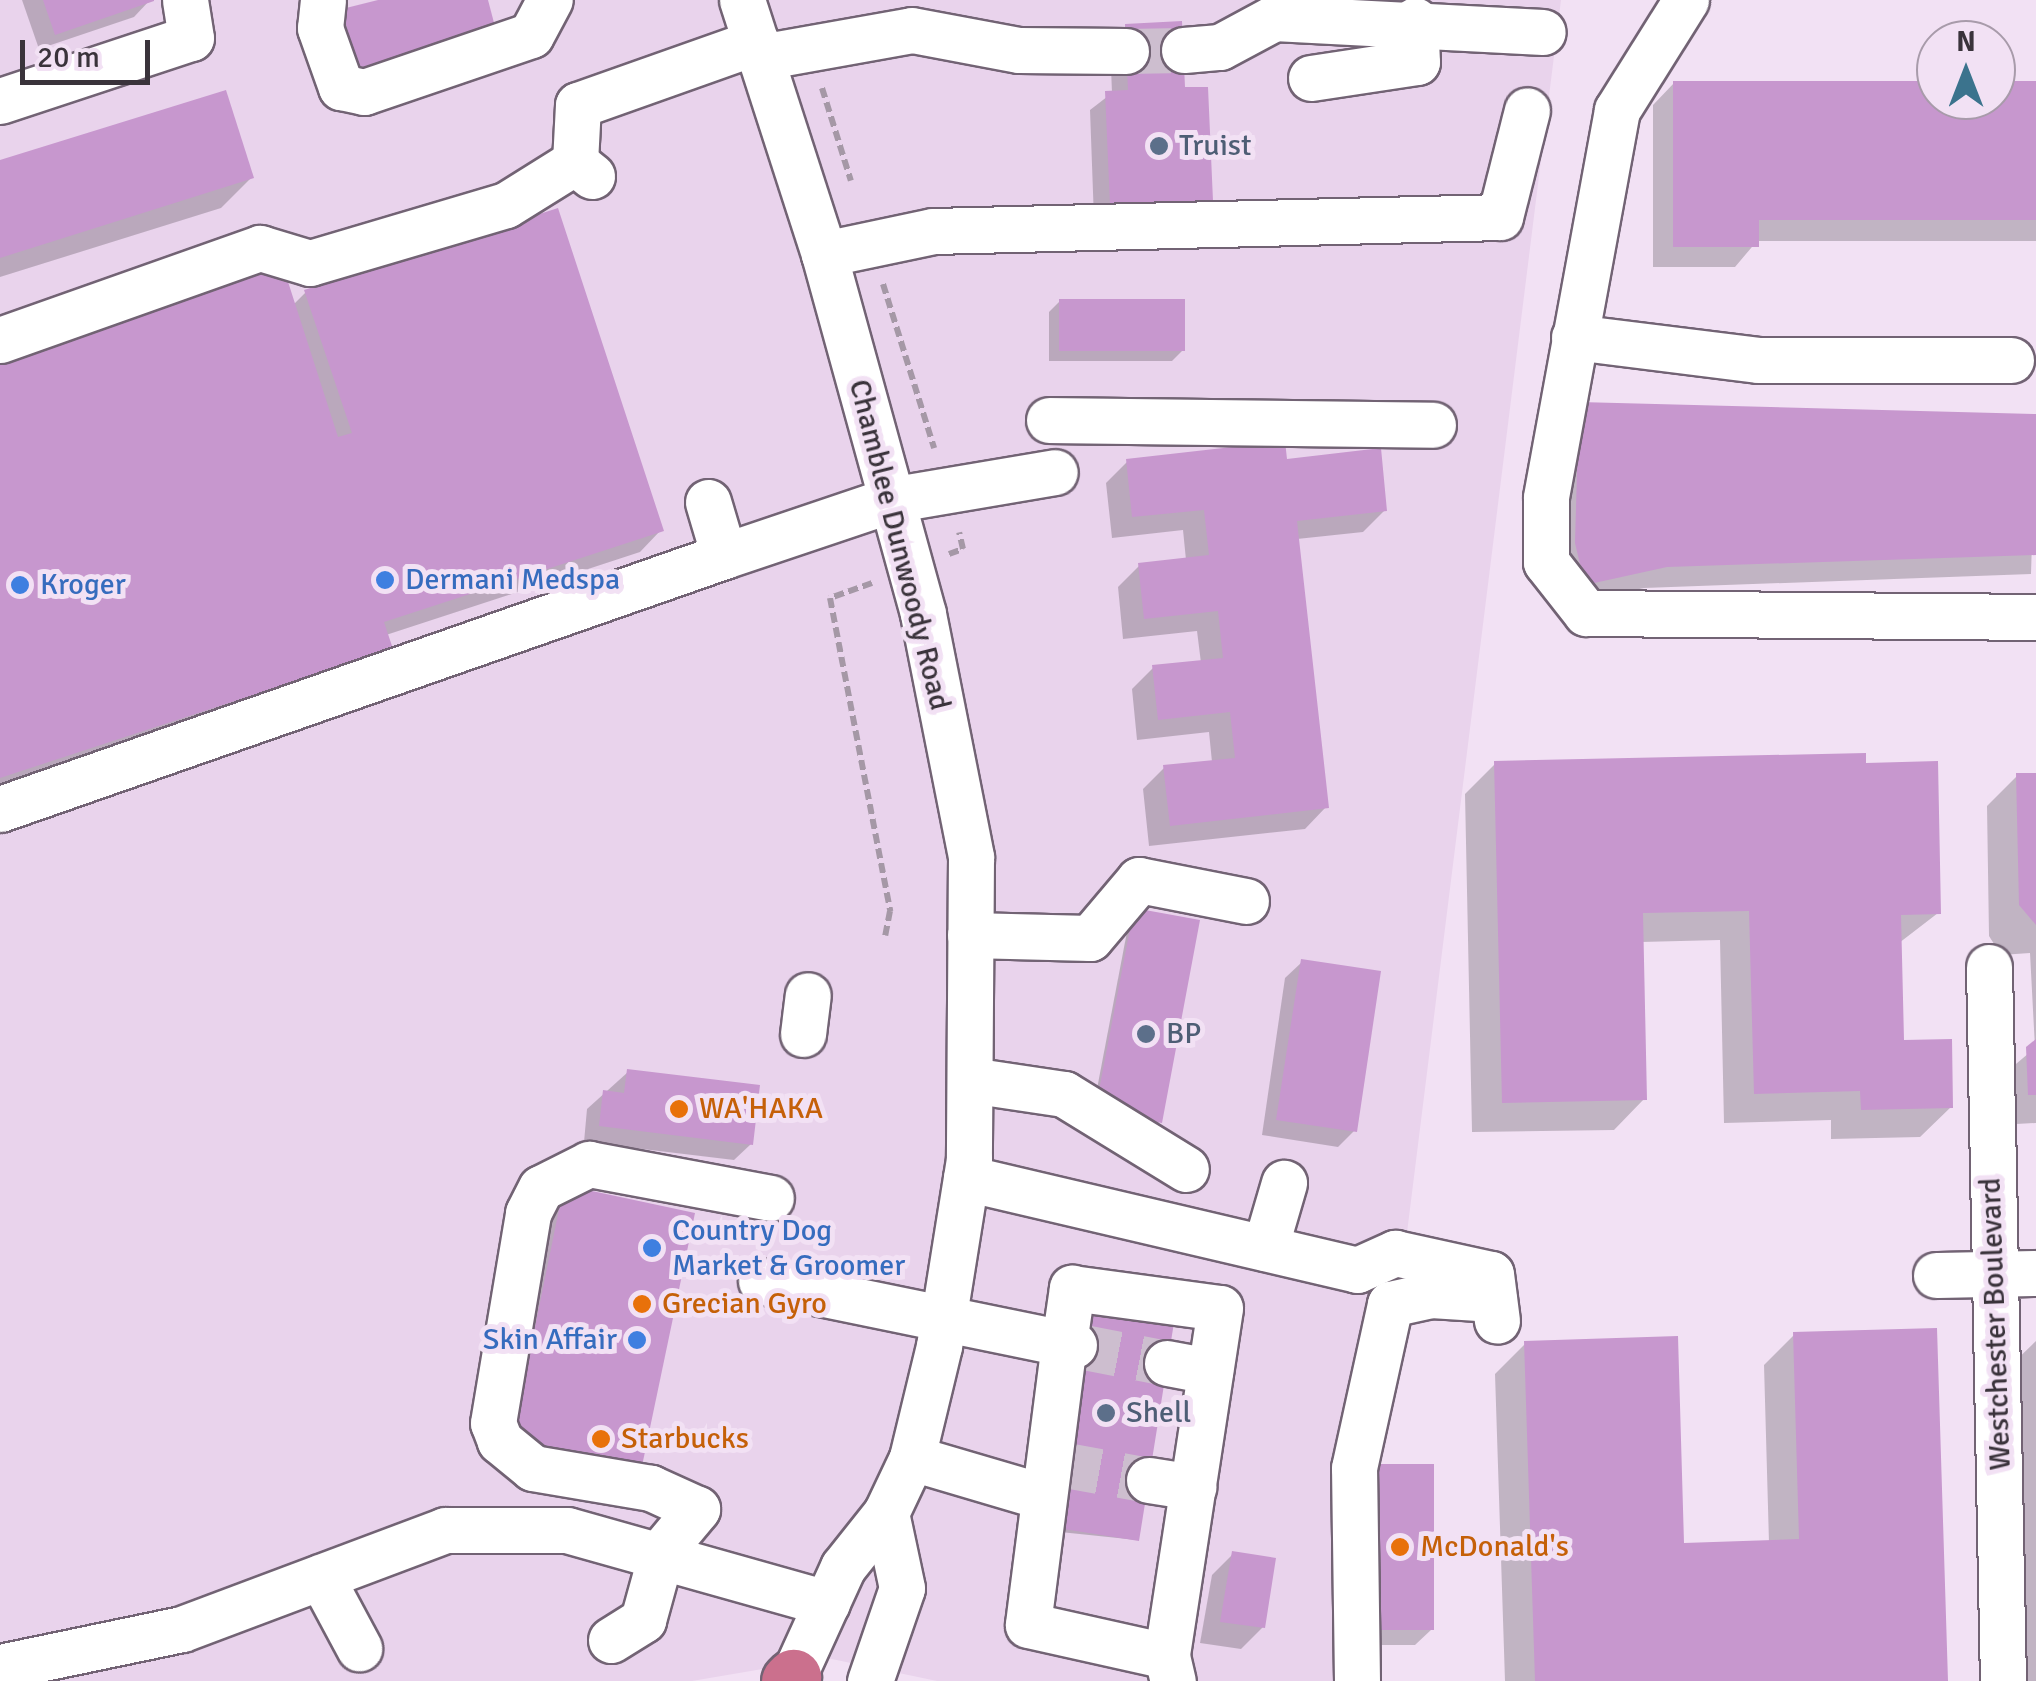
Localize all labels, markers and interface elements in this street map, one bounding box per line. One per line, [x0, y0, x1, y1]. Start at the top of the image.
scale bar [25, 20, 155, 82]
north arrow [1916, 20, 2016, 120]
text: N [1956, 25, 1976, 59]
text: 20 m [37, 39, 100, 76]
place label: Truist [1179, 128, 1251, 164]
marker: Truist [1148, 135, 1170, 157]
street label: Chamblee Dunwoody Road [840, 376, 958, 714]
place label: Dermani Medspa [405, 562, 620, 598]
place label: Kroger [40, 567, 126, 603]
marker: Dermani Medspa [374, 569, 396, 591]
marker: Kroger [9, 574, 31, 596]
place label: BP [1166, 1016, 1201, 1052]
marker: BP [1135, 1023, 1157, 1045]
place label: WA'HAKA [699, 1091, 823, 1127]
marker: WA'HAKA [668, 1098, 690, 1120]
street label: Westchester Boulevard [1973, 1177, 2019, 1471]
place label: Country Dog Market & Groomer [672, 1213, 905, 1284]
marker: Country Dog Market & Groomer [641, 1237, 663, 1259]
place label: Grecian Gyro [662, 1286, 827, 1322]
marker: Grecian Gyro [631, 1293, 653, 1315]
place label: Skin Affair [483, 1322, 617, 1358]
marker: Skin Affair [626, 1329, 648, 1351]
place label: Shell [1126, 1395, 1191, 1431]
marker: Shell [1095, 1402, 1117, 1424]
place label: Starbucks [621, 1421, 749, 1457]
marker: Starbucks [590, 1428, 612, 1450]
place label: McDonald's [1420, 1529, 1569, 1565]
marker: McDonald's [1389, 1536, 1411, 1558]

